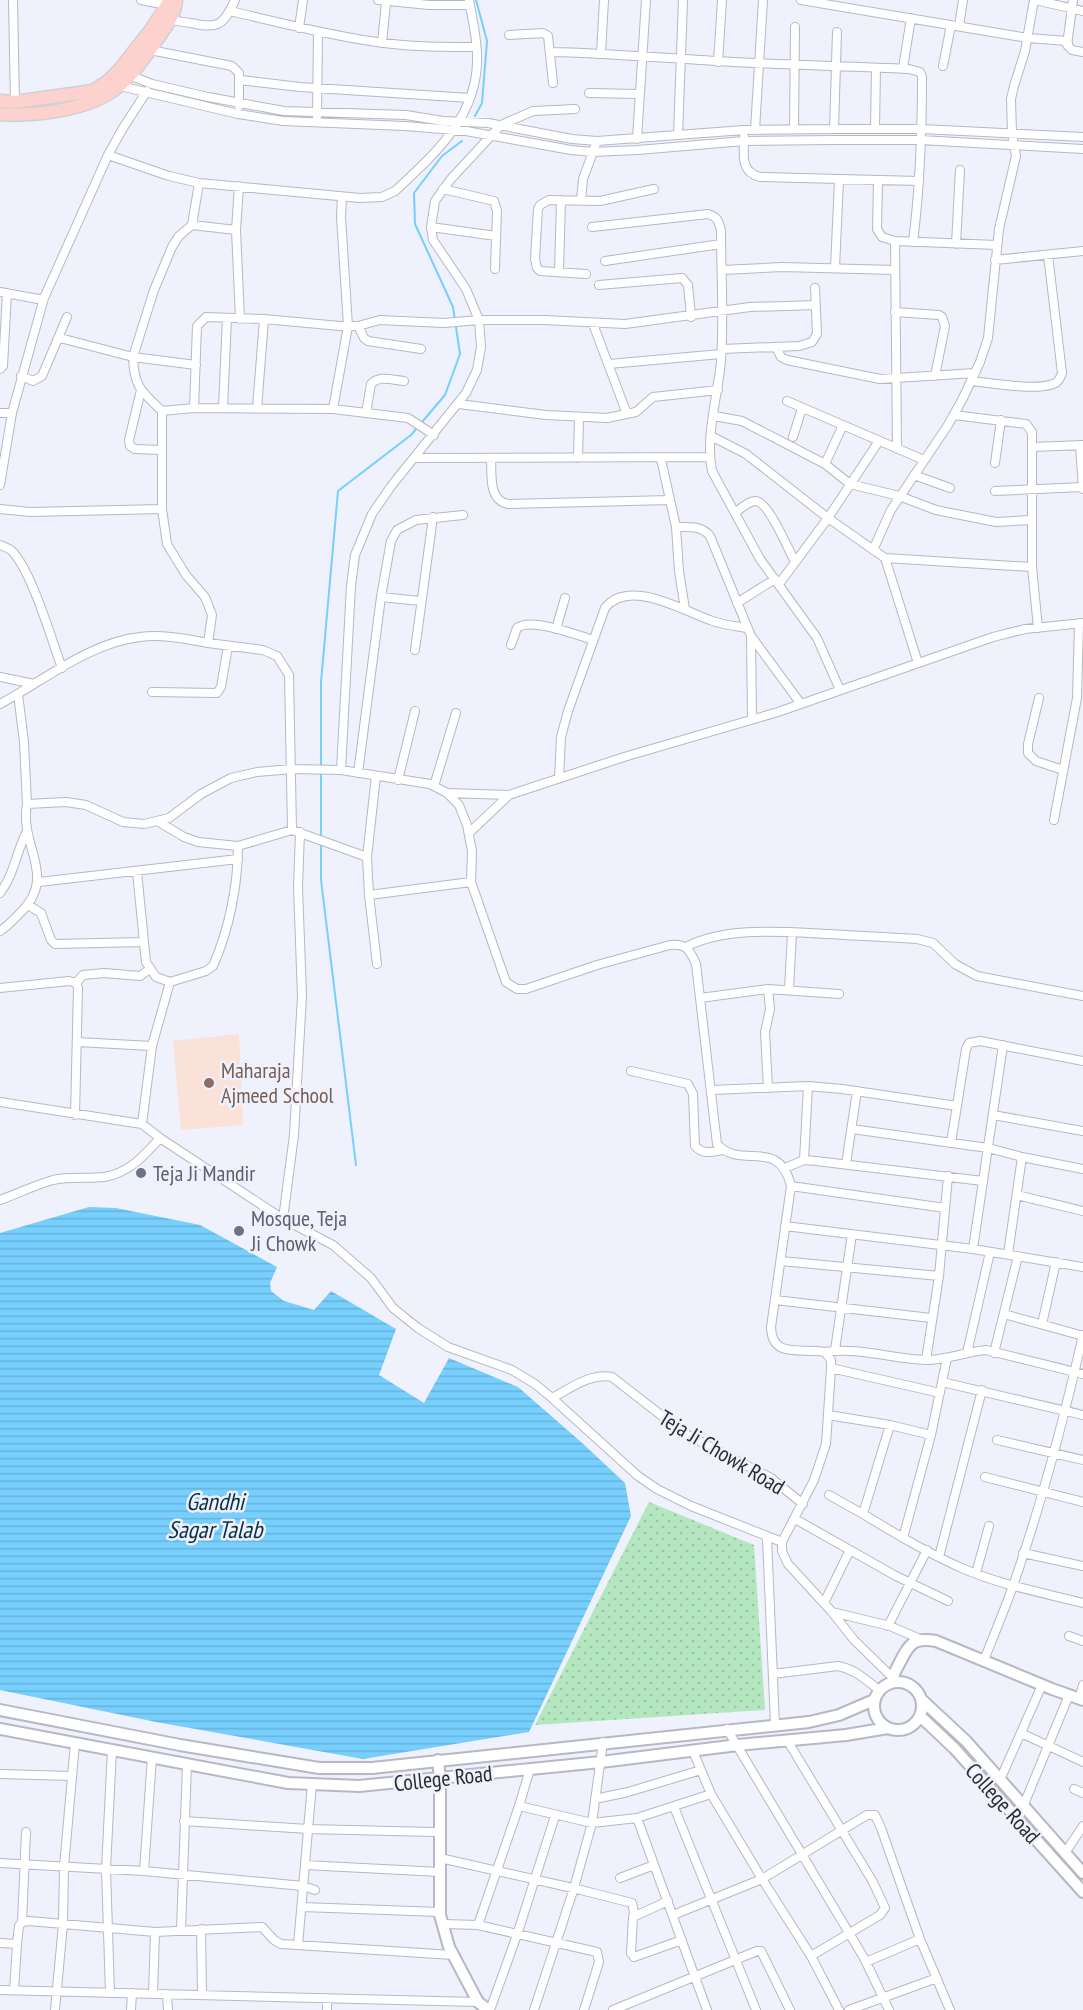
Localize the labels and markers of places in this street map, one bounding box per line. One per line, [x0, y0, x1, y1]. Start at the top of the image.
place label: Maharaja Ajmeed School [221, 1056, 335, 1109]
marker: Maharaja Ajmeed School [202, 1076, 216, 1090]
place label: Teja Ji Mandir [153, 1159, 255, 1187]
marker: Teja Ji Mandir [134, 1166, 148, 1180]
place label: Mosque, Teja Ji Chowk [250, 1204, 347, 1257]
marker: Mosque, Teja Ji Chowk [232, 1224, 246, 1238]

